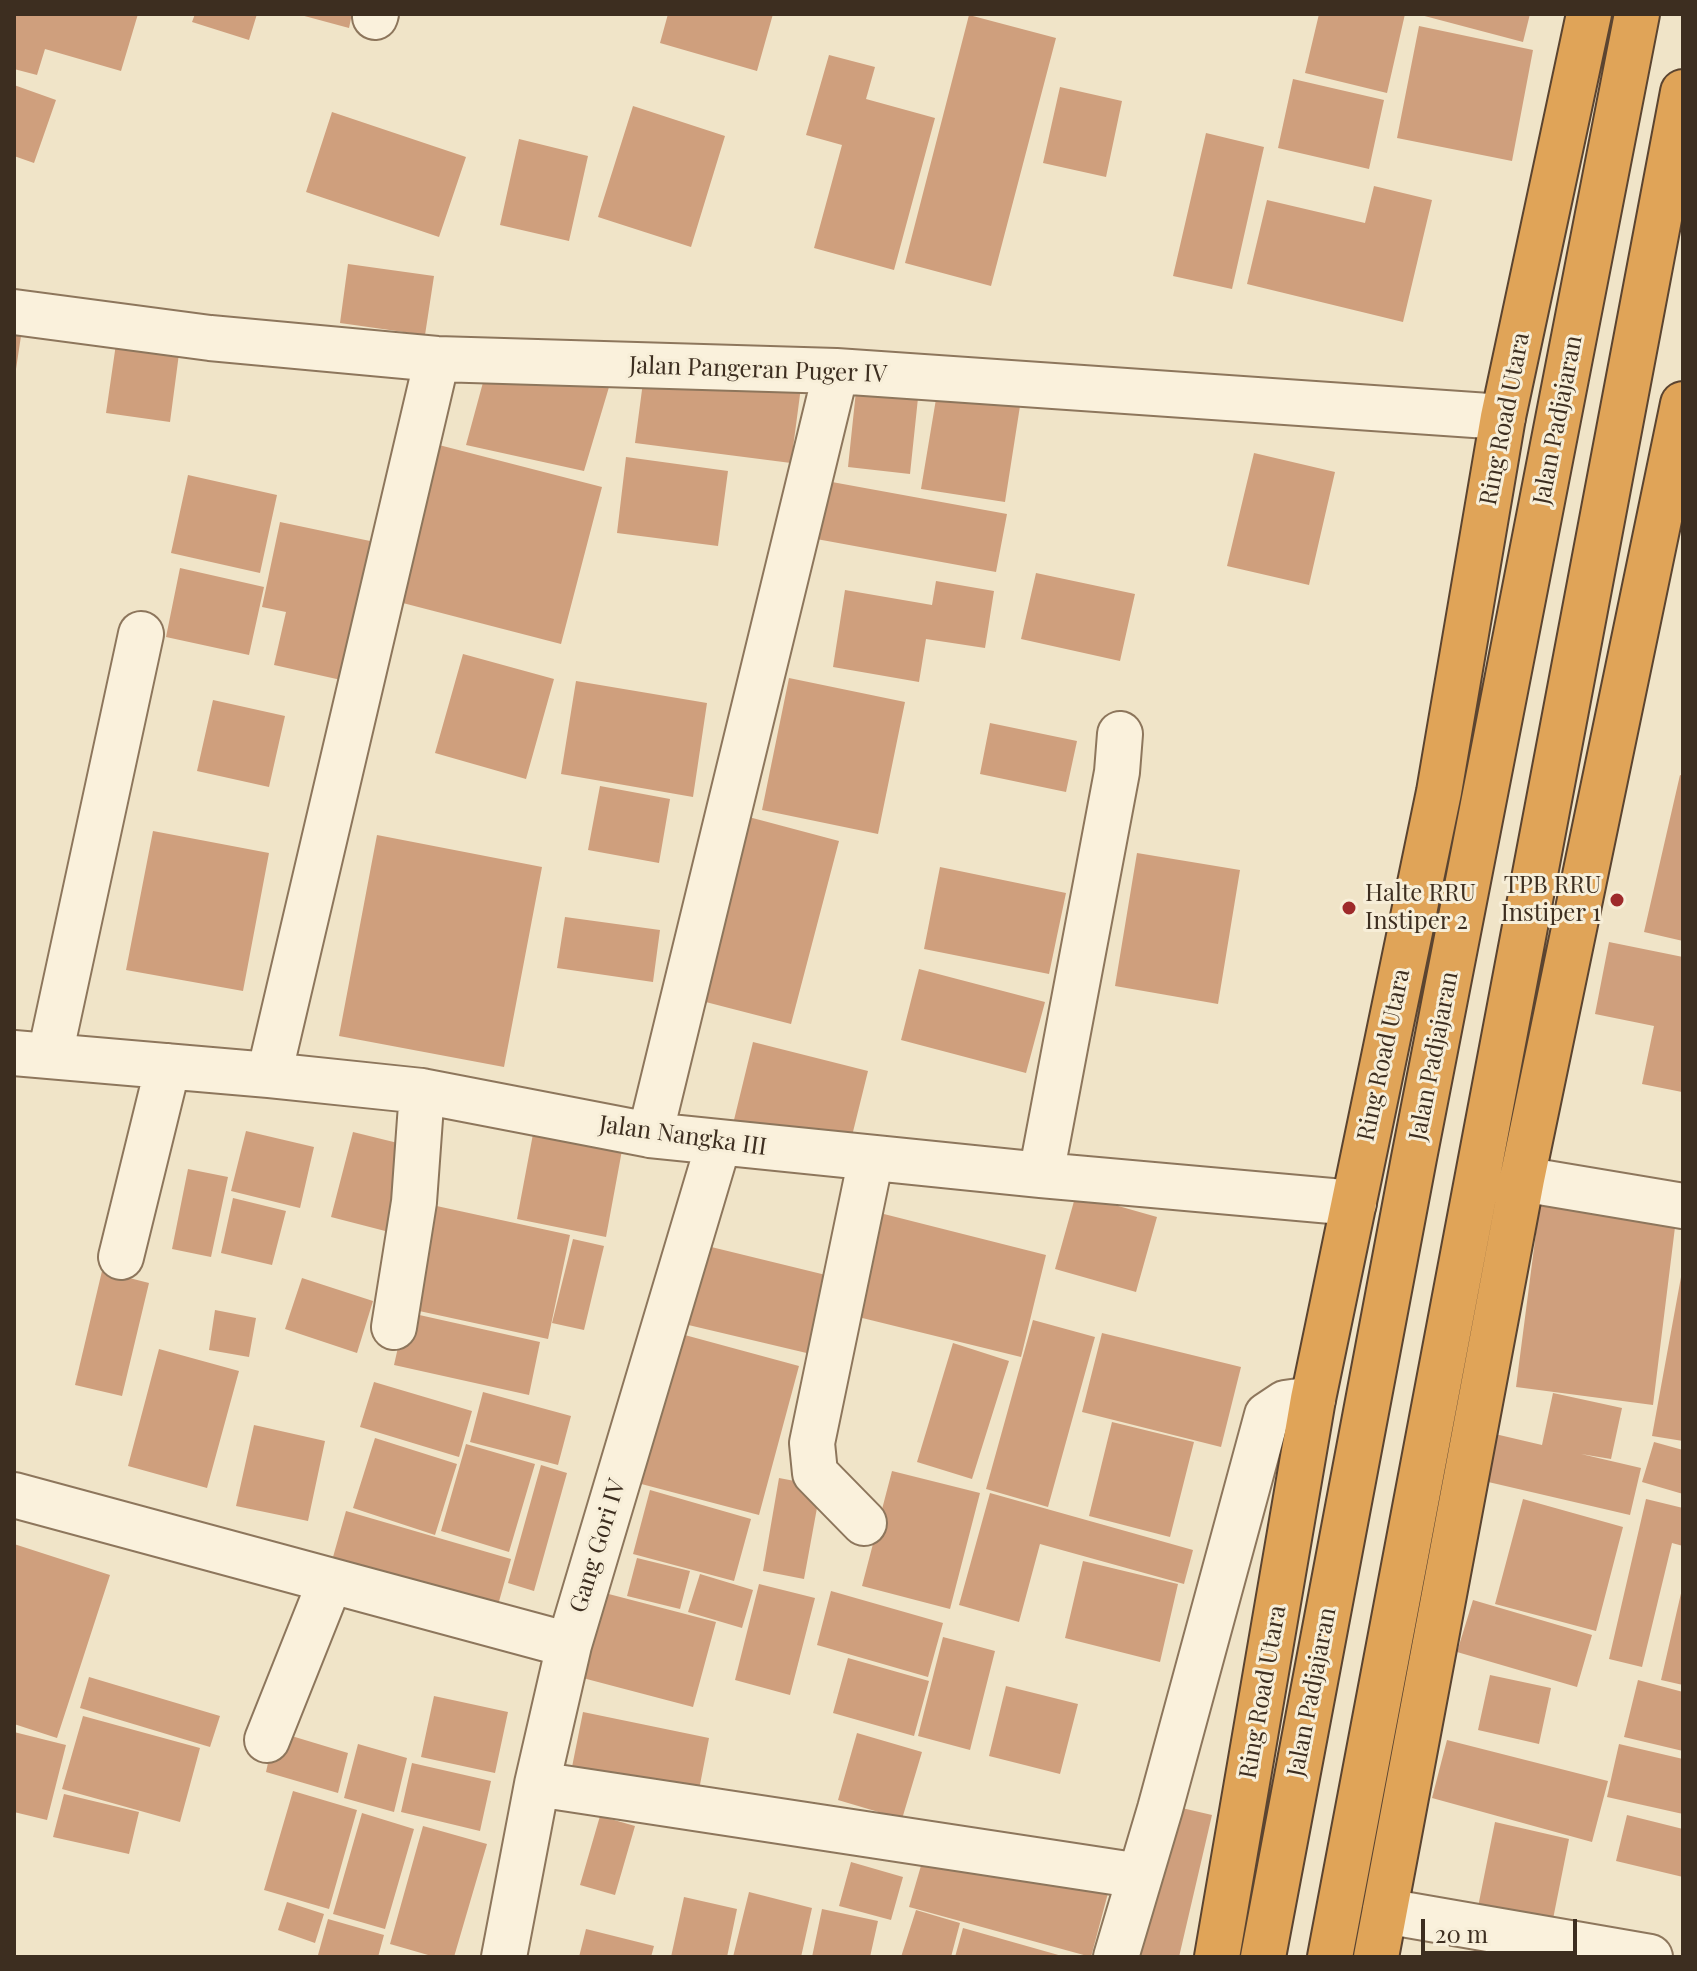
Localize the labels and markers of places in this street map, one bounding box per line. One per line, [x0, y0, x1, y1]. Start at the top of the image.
place label: TPB RRU Instiper 1 [1501, 872, 1601, 928]
place label: Halte RRU Instiper 2 [1365, 880, 1476, 936]
marker: TPB RRU Instiper 1 [1608, 891, 1626, 909]
marker: Halte RRU Instiper 2 [1340, 899, 1358, 917]

